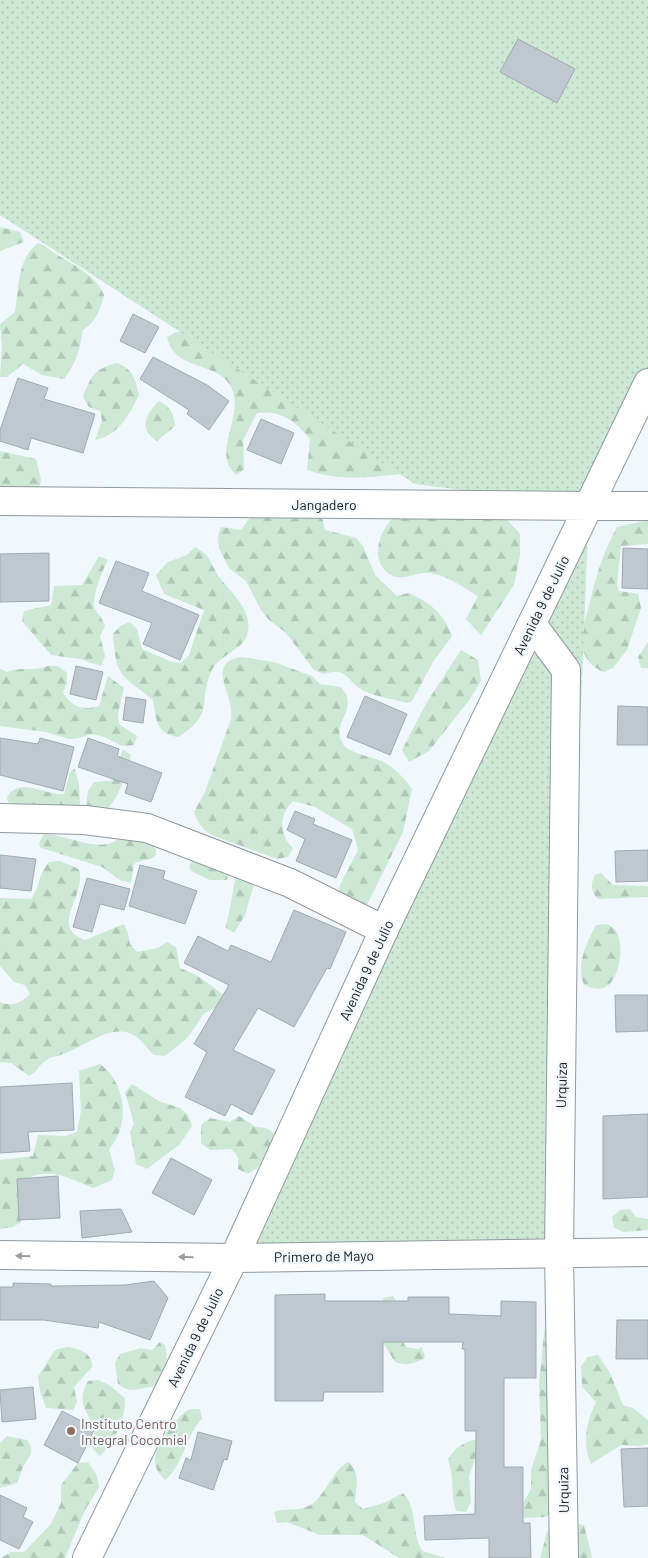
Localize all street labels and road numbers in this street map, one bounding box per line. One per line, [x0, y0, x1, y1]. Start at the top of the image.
street label: Jangadero [291, 496, 357, 513]
street label: Avenida 9 de Julio [510, 552, 572, 658]
street label: Avenida 9 de Julio [335, 917, 397, 1023]
street label: Urquiza [552, 1062, 570, 1108]
street label: Primero de Mayo [274, 1247, 374, 1265]
street label: Avenida 9 de Julio [164, 1284, 226, 1390]
street label: Urquiza [554, 1467, 572, 1513]

